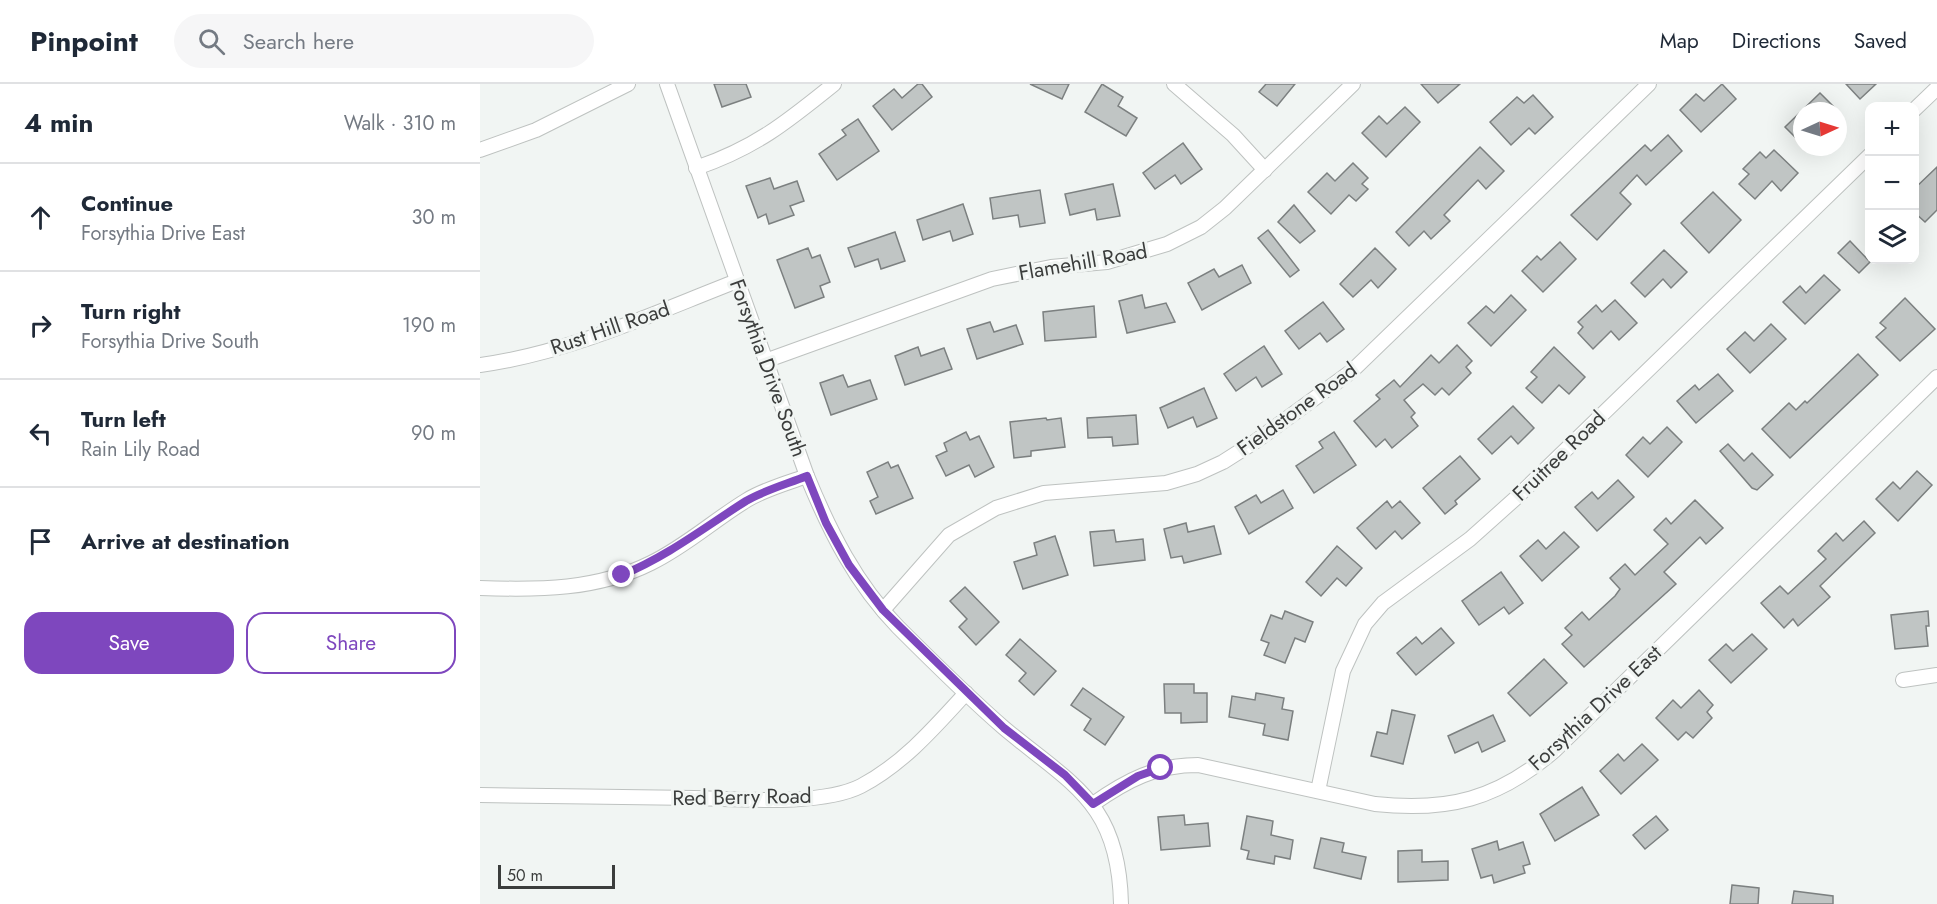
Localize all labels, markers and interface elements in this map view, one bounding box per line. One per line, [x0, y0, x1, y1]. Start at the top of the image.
search box [174, 14, 594, 68]
text: Pinpoint [30, 21, 138, 62]
icon: search [195, 25, 228, 58]
text: Search here [243, 25, 354, 57]
text: Map [1660, 26, 1699, 56]
text: Directions [1732, 26, 1821, 56]
text: Saved [1854, 26, 1907, 56]
north arrow [1793, 102, 1847, 156]
map controls [1865, 102, 1919, 264]
button: + [1865, 102, 1919, 156]
text: 4 min [24, 104, 93, 142]
text: Walk · 310 m [344, 109, 456, 138]
button: − [1865, 156, 1919, 210]
text: Continue [81, 187, 173, 219]
icon: ahead [24, 201, 57, 234]
text: 30 m [411, 203, 456, 232]
button: layers [1865, 210, 1919, 264]
text: Forsythia Drive East [81, 219, 245, 248]
street label: Flamehill Road [1016, 236, 1150, 288]
street label: Forsythia Drive South [722, 275, 814, 461]
street label: Rust Hill Road [546, 294, 674, 362]
text: Turn right [81, 295, 181, 327]
icon: right [24, 309, 57, 342]
text: 190 m [402, 311, 456, 340]
text: Forsythia Drive South [81, 327, 259, 356]
street label: Fieldstone Road [1231, 355, 1363, 463]
text: Turn left [81, 403, 166, 435]
street label: Fruitree Road [1506, 404, 1612, 508]
icon: left [24, 417, 57, 450]
text: 90 m [411, 419, 456, 448]
text: Rain Lily Road [81, 435, 200, 464]
icon: arrive [24, 525, 57, 558]
text: Arrive at destination [81, 525, 290, 557]
route end [608, 561, 634, 587]
button: Save [24, 612, 234, 674]
button: Share [246, 612, 456, 674]
street label: Forsythia Drive East [1522, 638, 1668, 778]
route start [1147, 754, 1173, 780]
street label: Red Berry Road [672, 781, 812, 813]
scale bar [498, 862, 615, 890]
text: 50 m [507, 864, 543, 887]

